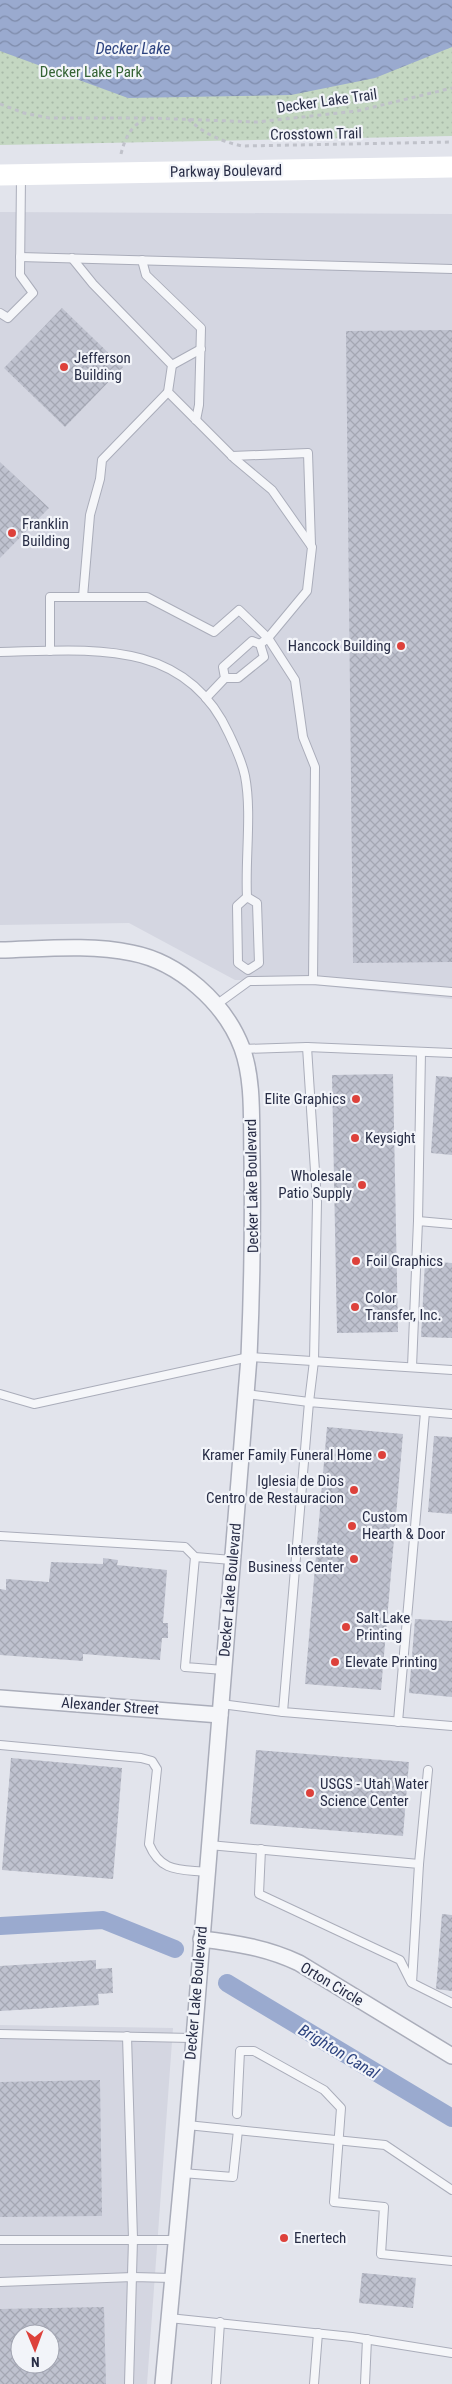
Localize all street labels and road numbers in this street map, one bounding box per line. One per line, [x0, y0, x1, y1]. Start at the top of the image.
street label: Decker Lake Trail [276, 85, 378, 117]
street label: Crosstown Trail [270, 124, 362, 144]
street label: Parkway Boulevard [170, 161, 282, 181]
street label: Decker Lake Boulevard [242, 1119, 262, 1253]
street label: Decker Lake Boulevard [215, 1522, 245, 1658]
street label: Alexander Street [61, 1694, 159, 1718]
street label: Decker Lake Boulevard [181, 1925, 211, 2061]
street label: Orton Circle [297, 1958, 367, 2010]

